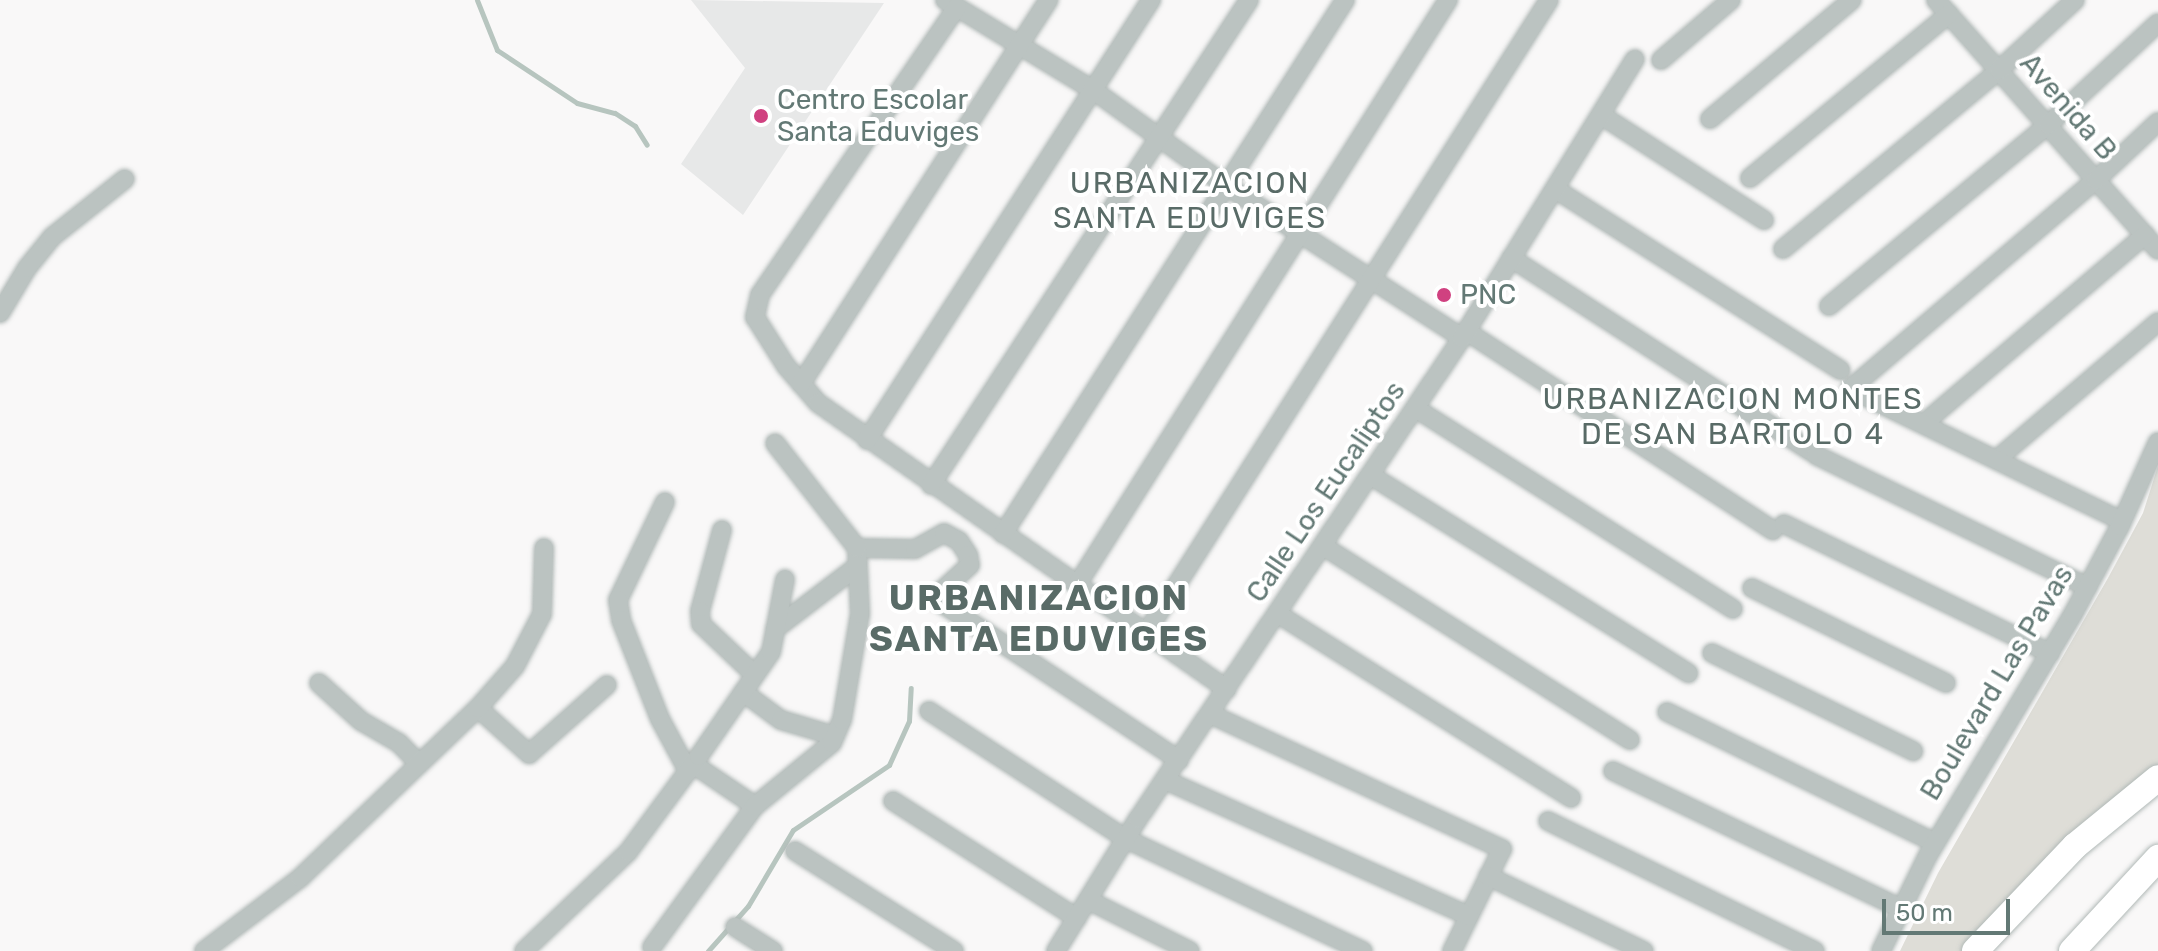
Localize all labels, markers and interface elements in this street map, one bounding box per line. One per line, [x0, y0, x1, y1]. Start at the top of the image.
street label: Avenida B [2013, 47, 2123, 167]
place label: Centro Escolar Santa Eduviges [777, 83, 979, 149]
marker: Centro Escolar Santa Eduviges [752, 107, 770, 125]
district label: URBANIZACION SANTA EDUVIGES [1053, 165, 1327, 236]
place label: PNC [1460, 278, 1516, 312]
marker: PNC [1435, 286, 1453, 304]
street label: Calle Los Eucaliptos [1240, 375, 1412, 609]
district label: URBANIZACION MONTES DE SAN BARTOLO 4 [1542, 381, 1924, 452]
street label: Boulevard Las Pavas [1914, 560, 2080, 806]
district label: URBANIZACION SANTA EDUVIGES [869, 575, 1209, 660]
scale bar [1886, 883, 2014, 933]
text: 50 m [1896, 899, 1953, 927]

